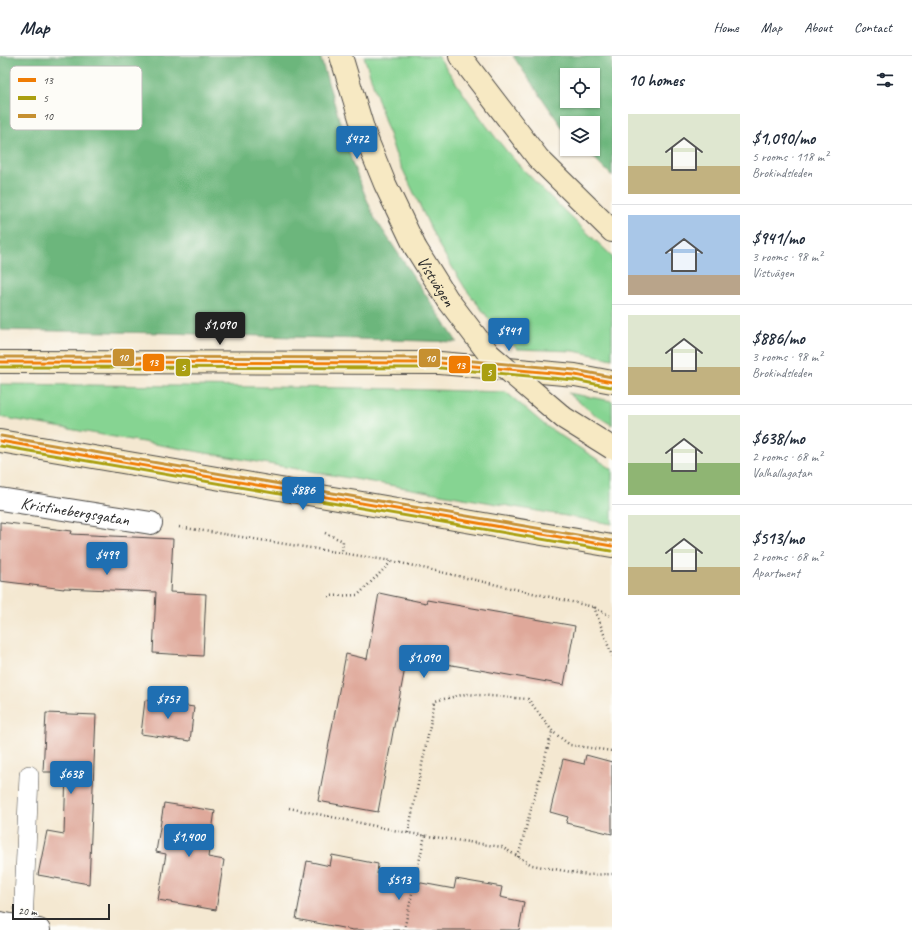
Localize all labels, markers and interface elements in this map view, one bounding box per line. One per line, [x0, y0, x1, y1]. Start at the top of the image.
text: Map [20, 16, 50, 40]
text: Home [713, 19, 739, 36]
text: Map [761, 19, 782, 36]
text: About [804, 19, 832, 36]
text: Contact [854, 19, 892, 36]
legend [10, 66, 142, 130]
map controls [560, 68, 600, 156]
button: locate [560, 68, 600, 108]
icon: filters [874, 69, 896, 91]
text: 10 homes [628, 70, 684, 91]
text: 13 [43, 73, 54, 87]
text: 5 [43, 91, 49, 105]
text: 10 [43, 109, 54, 123]
button: layers [560, 116, 600, 156]
pin: $472 [333, 126, 381, 160]
text: $1,090/mo [752, 128, 815, 149]
icon: home [660, 130, 708, 178]
text: $472 [345, 131, 369, 147]
text: 5 rooms · 118 m² [752, 149, 828, 165]
text: Brokindsleden [752, 165, 812, 181]
text: $941/mo [752, 228, 804, 249]
icon: home [660, 231, 708, 279]
text: 3 rooms · 98 m² [752, 249, 822, 265]
street label: Vistvägen [412, 252, 459, 311]
text: Vistvägen [752, 265, 794, 281]
pin: $1,090 [187, 312, 253, 346]
text: $1,090 [204, 317, 236, 333]
pin: $941 [485, 318, 533, 352]
text: $941 [497, 323, 521, 339]
text: $886/mo [752, 328, 805, 349]
icon: home [660, 331, 708, 379]
line badge: 10 [112, 348, 135, 367]
line badge: 10 [418, 348, 441, 368]
text: 3 rooms · 98 m² [752, 349, 822, 365]
text: 10 [118, 350, 129, 364]
text: 10 [425, 351, 436, 365]
line badge: 13 [142, 353, 165, 372]
text: 13 [148, 355, 159, 369]
line badge: 13 [448, 355, 471, 374]
line badge: 5 [175, 358, 191, 377]
text: 13 [455, 358, 466, 372]
text: 5 [181, 360, 187, 374]
line badge: 5 [481, 363, 497, 382]
text: 5 [487, 365, 493, 379]
text: Brokindsleden [752, 365, 812, 381]
text: $638/mo [752, 428, 805, 449]
icon: home [660, 431, 708, 479]
text: 2 rooms · 68 m² [752, 449, 822, 465]
text: Valhallagatan [752, 465, 812, 481]
pin: $886 [279, 477, 327, 511]
text: $886 [291, 482, 315, 498]
street label: Kristinebergsgatan [19, 492, 131, 530]
text: $513/mo [752, 528, 804, 549]
icon: home [660, 531, 708, 579]
pin: $499 [83, 542, 131, 576]
text: $499 [95, 547, 119, 563]
text: 2 rooms · 68 m² [752, 549, 822, 565]
text: Apartment [752, 565, 800, 581]
pin: $1,090 [391, 645, 457, 679]
text: $1,090 [408, 650, 440, 666]
pin: $757 [144, 686, 192, 720]
text: $757 [156, 691, 180, 707]
pin: $638 [47, 761, 95, 795]
text: $638 [59, 766, 83, 782]
pin: $1,400 [156, 824, 222, 858]
text: $1,400 [173, 829, 205, 845]
pin: $513 [375, 867, 423, 901]
text: $513 [387, 872, 411, 888]
scale bar [12, 902, 110, 921]
text: 20 m [18, 904, 37, 918]

